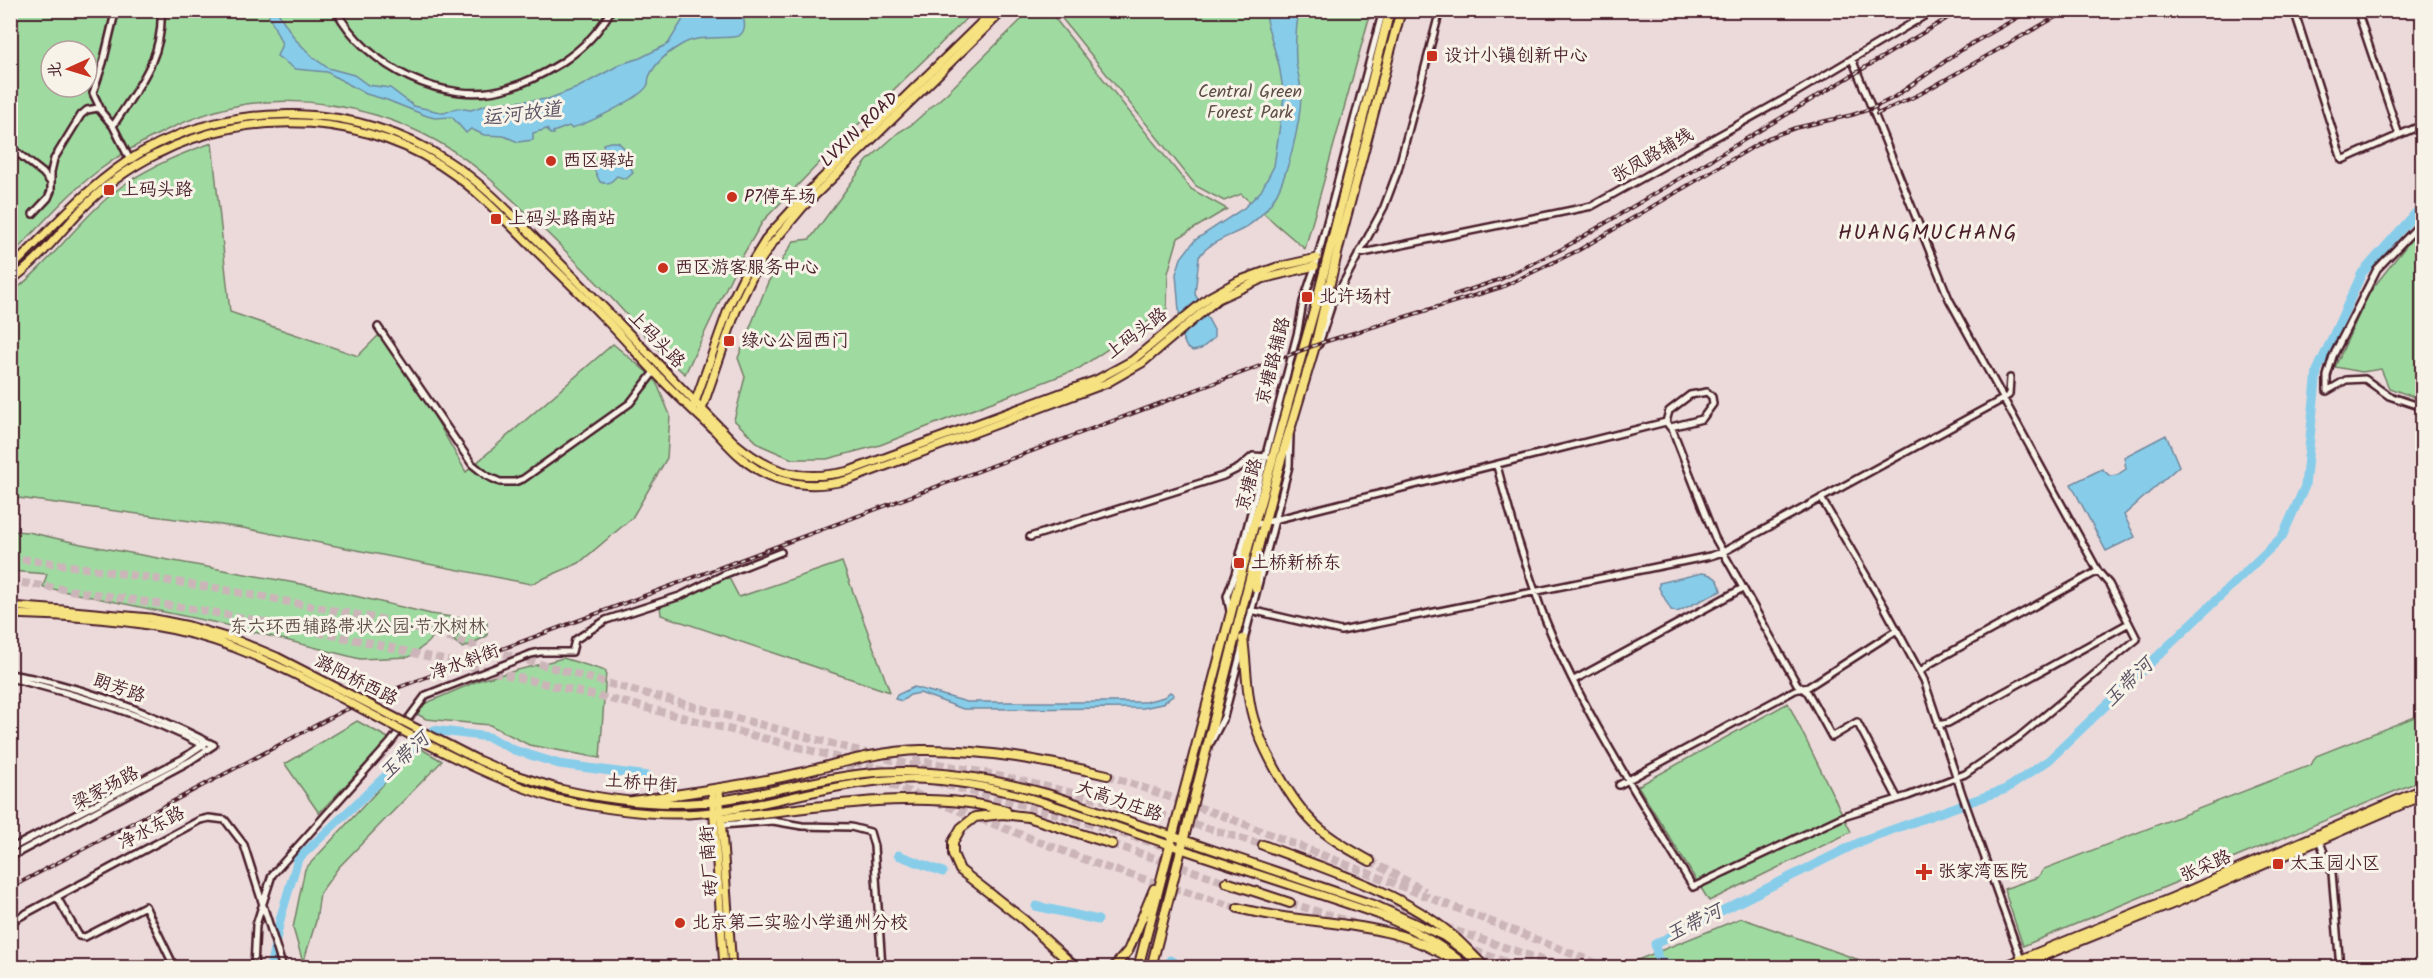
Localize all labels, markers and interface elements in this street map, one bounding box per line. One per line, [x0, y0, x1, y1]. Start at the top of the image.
north arrow [39, 39, 99, 99]
place label: 设计小镇创新中心 [1444, 42, 1588, 71]
marker: 设计小镇创新中心 [1425, 49, 1439, 63]
text: 北 [43, 61, 69, 79]
park label: Central Green Forest Park [1198, 78, 1302, 128]
street label: LVXIN ROAD [814, 85, 906, 175]
water label: 运河故道 [480, 94, 566, 136]
street label: 张凤路辅线 [1607, 121, 1699, 191]
place label: 西区驿站 [563, 147, 635, 176]
marker: 西区驿站 [544, 154, 558, 168]
place label: 上码头路 [121, 176, 193, 205]
marker: 上码头路 [102, 183, 116, 197]
place label: P7停车场 [744, 183, 816, 212]
marker: P7停车场 [725, 190, 739, 204]
place label: 上码头路南站 [508, 205, 616, 234]
marker: 上码头路南站 [489, 212, 503, 226]
district label: HUANGMUCHANG [1838, 217, 2018, 250]
place label: 西区游客服务中心 [675, 254, 819, 283]
marker: 西区游客服务中心 [656, 261, 670, 275]
place label: 北许场村 [1319, 283, 1391, 312]
marker: 北许场村 [1300, 290, 1314, 304]
street label: 上码头路 [1100, 301, 1174, 367]
street label: 上码头路 [621, 304, 691, 376]
street label: 京塘路辅路 [1249, 314, 1299, 408]
place label: 绿心公园西门 [741, 327, 849, 356]
marker: 绿心公园西门 [722, 334, 736, 348]
street label: 京塘路 [1229, 455, 1271, 515]
place label: 土桥新桥东 [1251, 549, 1341, 578]
marker: 土桥新桥东 [1232, 556, 1246, 570]
park label: 东六环西辅路带状公园·节水树林 [230, 613, 486, 642]
street label: 净水斜街 [426, 637, 504, 689]
street label: 潞阳桥西路 [309, 648, 403, 714]
water label: 玉带河 [2096, 649, 2164, 715]
street label: 朗芳路 [89, 666, 149, 712]
water label: 玉带河 [372, 723, 440, 789]
street label: 梁家场路 [67, 759, 145, 819]
street label: 土桥中街 [604, 767, 678, 801]
street label: 大高力庄路 [1072, 774, 1166, 830]
street label: 净水东路 [113, 799, 191, 859]
street label: 砖厂南街 [693, 824, 727, 898]
street label: 张采路 [2175, 843, 2237, 891]
place label: 太玉园小区 [2290, 850, 2380, 879]
marker: 太玉园小区 [2271, 857, 2285, 871]
place label: 张家湾医院 [1938, 858, 2028, 887]
marker: 张家湾医院 [1915, 863, 1933, 881]
water label: 玉带河 [1660, 895, 1731, 952]
place label: 北京第二实验小学通州分校 [692, 909, 908, 938]
marker: 北京第二实验小学通州分校 [673, 916, 687, 930]

